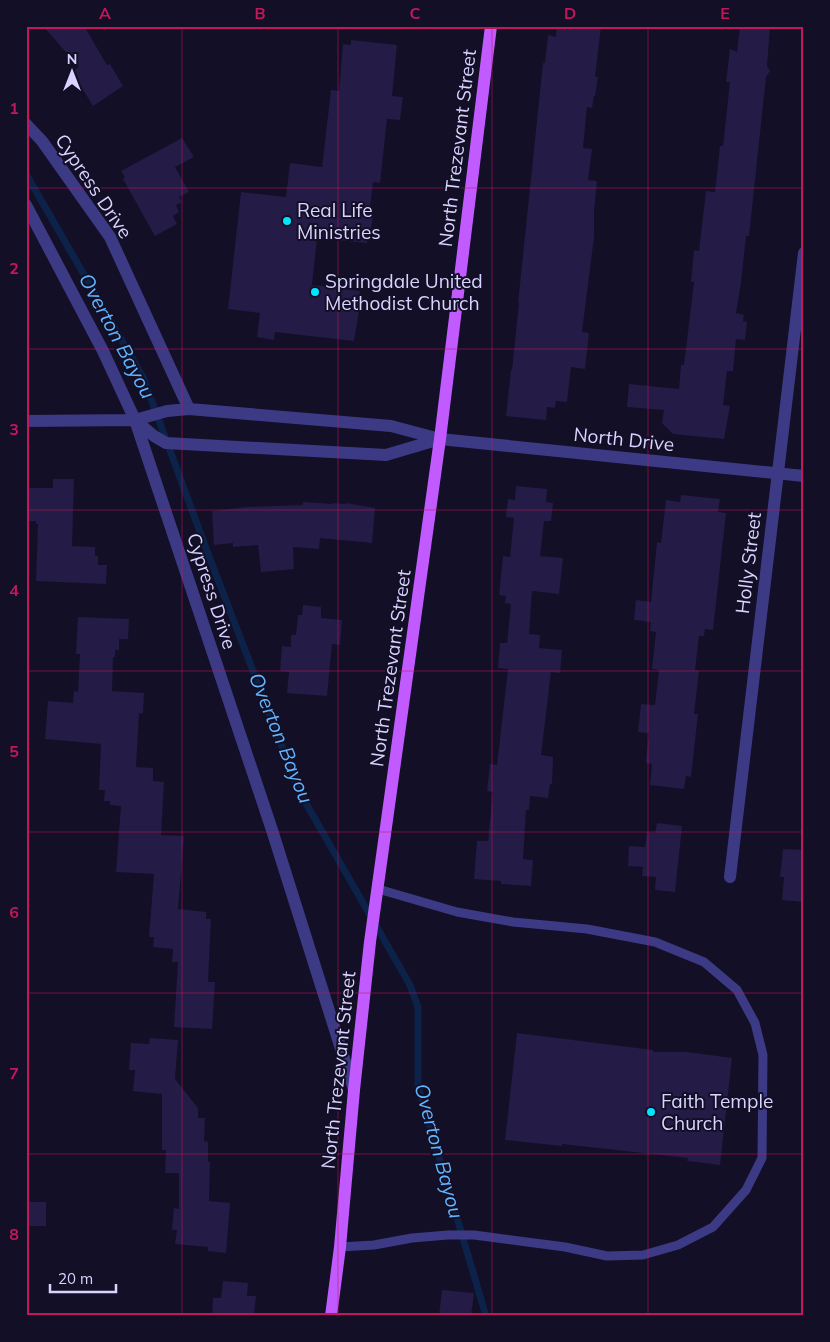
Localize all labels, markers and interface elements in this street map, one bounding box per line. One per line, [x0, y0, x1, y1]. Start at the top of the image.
text: A [99, 3, 111, 23]
text: B [254, 3, 266, 23]
text: C [410, 3, 421, 23]
text: D [564, 3, 576, 23]
text: E [720, 3, 730, 23]
north arrow [48, 48, 98, 98]
street label: North Trezevant Street [433, 48, 481, 248]
text: N [67, 50, 77, 68]
text: 1 [9, 98, 19, 118]
street label: Cypress Drive [50, 129, 138, 243]
place label: Real Life Ministries [297, 198, 381, 244]
marker: Real Life Ministries [281, 215, 293, 227]
text: 2 [9, 258, 19, 278]
water label: Overton Bayou [74, 269, 161, 403]
place label: Springdale United Methodist Church [325, 269, 483, 315]
marker: Springdale United Methodist Church [309, 286, 321, 298]
text: 3 [9, 419, 19, 439]
street label: North Drive [572, 422, 676, 456]
street label: Holly Street [730, 511, 766, 615]
street label: Cypress Drive [182, 530, 242, 652]
street label: North Trezevant Street [364, 568, 416, 768]
text: 4 [9, 580, 19, 600]
water label: Overton Bayou [244, 669, 319, 807]
text: 5 [9, 741, 19, 761]
text: 6 [9, 902, 19, 922]
street label: North Trezevant Street [316, 970, 360, 1170]
text: 7 [9, 1063, 19, 1083]
water label: Overton Bayou [409, 1081, 470, 1221]
place label: Faith Temple Church [661, 1089, 773, 1135]
marker: Faith Temple Church [645, 1106, 657, 1118]
text: 8 [9, 1224, 19, 1244]
scale bar [50, 1262, 116, 1294]
text: 20 m [58, 1269, 93, 1288]

